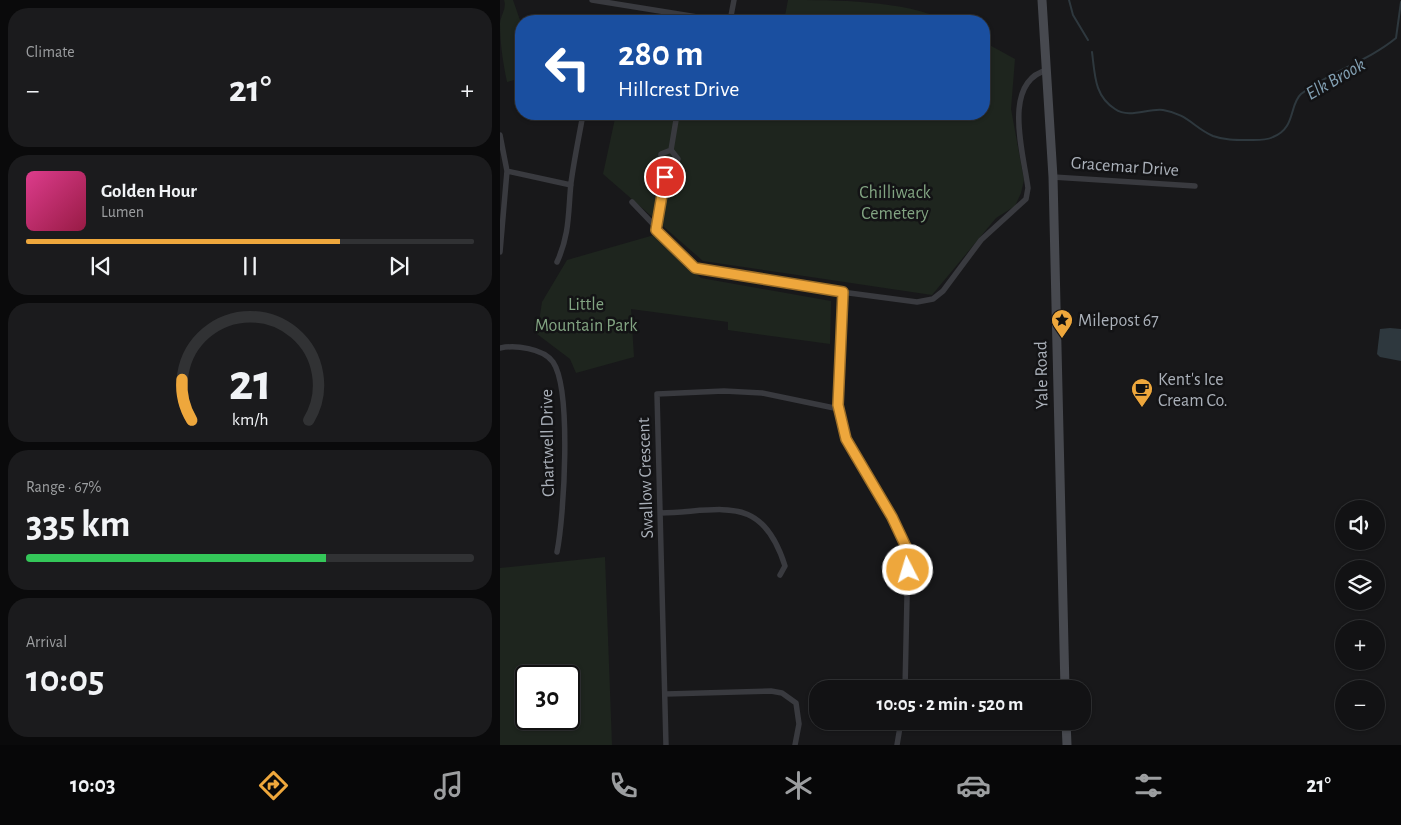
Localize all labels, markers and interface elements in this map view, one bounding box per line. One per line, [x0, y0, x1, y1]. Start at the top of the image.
icon: left [535, 35, 600, 100]
text: 280 m [618, 37, 704, 72]
text: Climate [26, 44, 75, 60]
water label: Elk Brook [1303, 55, 1369, 104]
text: 21° [229, 71, 271, 109]
text: − [26, 77, 39, 105]
text: + [461, 77, 474, 105]
text: Hillcrest Drive [618, 78, 739, 100]
street label: Gracemar Drive [1070, 154, 1180, 180]
pin [644, 156, 686, 198]
icon: arrive [651, 163, 679, 191]
text: Golden Hour [101, 182, 197, 201]
park label: Chilliwack Cemetery [859, 184, 932, 223]
text: Lumen [101, 204, 144, 220]
icon: previous [87, 252, 115, 280]
icon: pause [236, 252, 264, 280]
icon: next [385, 252, 413, 280]
park label: Little Mountain Park [535, 296, 638, 335]
place icon: Milepost 67 [1050, 308, 1074, 339]
place label: Milepost 67 [1078, 312, 1159, 330]
street label: Yale Road [1032, 341, 1052, 409]
text: 21 [228, 357, 272, 409]
place label: Kent's Ice Cream Co. [1158, 371, 1228, 410]
cafe icon: Kent's Ice Cream Co. [1130, 377, 1154, 408]
street label: Chartwell Drive [538, 389, 558, 497]
text: km/h [232, 411, 268, 429]
street label: Swallow Crescent [635, 417, 657, 539]
text: Range · 67% [26, 479, 102, 495]
map controls [1335, 500, 1385, 730]
button: sound [1335, 500, 1385, 550]
text: 335 km [26, 506, 130, 544]
position arrow [881, 543, 933, 595]
button: layers [1335, 560, 1385, 610]
button: + [1335, 620, 1385, 670]
text: Arrival [26, 634, 67, 650]
text: 10:05 [26, 661, 104, 699]
speed limit sign: 30 [515, 665, 580, 730]
button: − [1335, 680, 1385, 730]
text: 10:05 · 2 min · 520 m [877, 695, 1023, 714]
icon: directions [256, 768, 291, 803]
icon: music [431, 768, 466, 803]
icon: phone [606, 768, 641, 803]
icon: climate [781, 768, 816, 803]
icon: car [956, 768, 991, 803]
icon: filters [1131, 768, 1166, 803]
text: 10:03 [70, 774, 115, 796]
text: 21° [1306, 774, 1331, 796]

